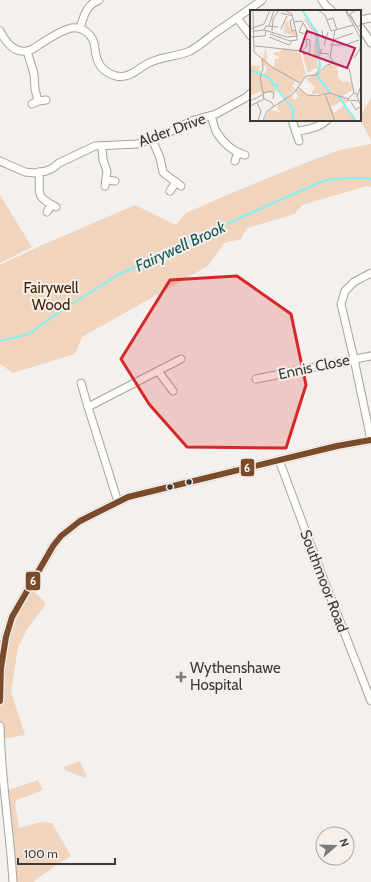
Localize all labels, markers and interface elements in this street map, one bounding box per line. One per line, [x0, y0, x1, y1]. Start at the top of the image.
inset map [250, 10, 361, 121]
street label: Alder Drive [136, 109, 208, 150]
water label: Fairywell Brook [132, 217, 229, 276]
park label: Fairywell Wood [23, 279, 79, 314]
street label: Ennis Close [277, 351, 352, 383]
line badge: 6 [240, 458, 255, 477]
text: 6 [244, 461, 250, 475]
unlabelled marker [184, 477, 194, 487]
unlabelled marker [165, 482, 175, 492]
street label: Southmoor Road [296, 527, 352, 635]
line badge: 6 [25, 571, 41, 591]
text: 6 [30, 574, 36, 588]
place label: Wythenshawe Hospital [190, 659, 281, 694]
marker: Wythenshawe Hospital [175, 671, 187, 683]
north arrow [315, 826, 355, 866]
text: N [336, 837, 352, 849]
scale bar [18, 840, 115, 866]
text: 100 m [24, 846, 58, 861]

